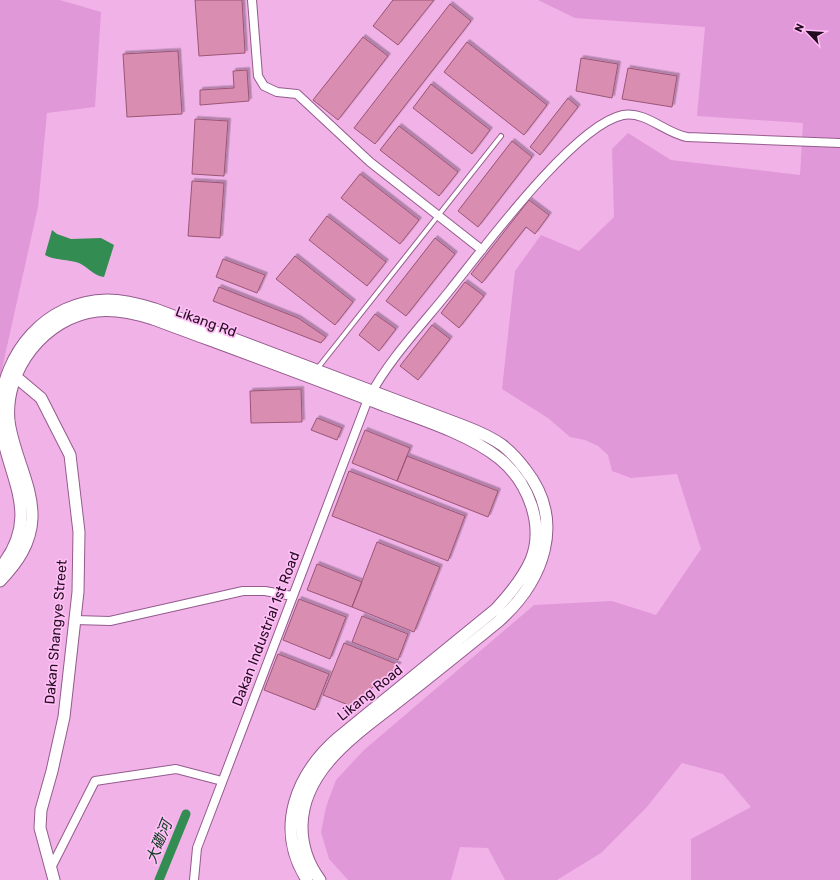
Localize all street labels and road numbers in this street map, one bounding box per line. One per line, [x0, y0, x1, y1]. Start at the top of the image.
street label: Likang Rd [173, 303, 239, 341]
street label: Dakan Industrial 1st Road [229, 549, 303, 709]
street label: Dakan Shangye Street [41, 558, 71, 705]
street label: Likang Road [334, 661, 406, 725]

